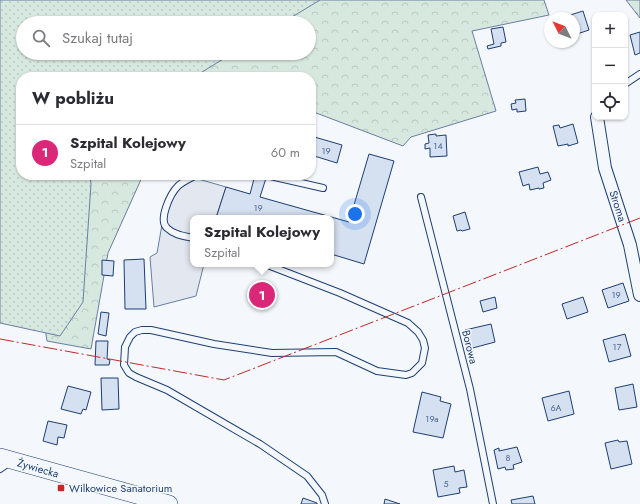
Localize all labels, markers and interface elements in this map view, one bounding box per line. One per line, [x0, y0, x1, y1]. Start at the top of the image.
north arrow [544, 12, 580, 48]
map controls [592, 12, 628, 120]
button: + [592, 12, 628, 48]
search box [16, 16, 316, 60]
icon: search [30, 27, 52, 49]
text: Szukaj tutaj [62, 27, 133, 49]
button: − [592, 48, 628, 84]
button: locate [592, 84, 628, 120]
text: W pobliżu [32, 86, 114, 110]
text: Szpital Kolejowy [70, 132, 186, 154]
house number: 14 [433, 139, 443, 152]
text: 1 [42, 143, 48, 162]
text: 60 m [271, 143, 300, 162]
house number: 19 [321, 144, 331, 157]
text: Szpital [70, 154, 106, 173]
street label: Stroma [605, 188, 631, 224]
house number: 19 [253, 201, 263, 214]
your location [345, 204, 365, 224]
popup [190, 215, 334, 267]
text: Szpital Kolejowy [204, 221, 320, 243]
text: Szpital [204, 243, 240, 262]
pin: 1 [249, 280, 275, 310]
house number: 19 [611, 288, 621, 301]
street label: Borowa [458, 328, 482, 366]
house number: 17 [613, 340, 622, 353]
house number: 6A [550, 401, 562, 414]
house number: 19a [425, 412, 439, 425]
house number: 8 [506, 451, 511, 464]
street label: Żywiecka [15, 454, 61, 482]
house number: 5 [443, 477, 449, 490]
place label: Wilkowice Sanatorium [69, 480, 172, 496]
marker: Wilkowice Sanatorium [56, 483, 66, 493]

